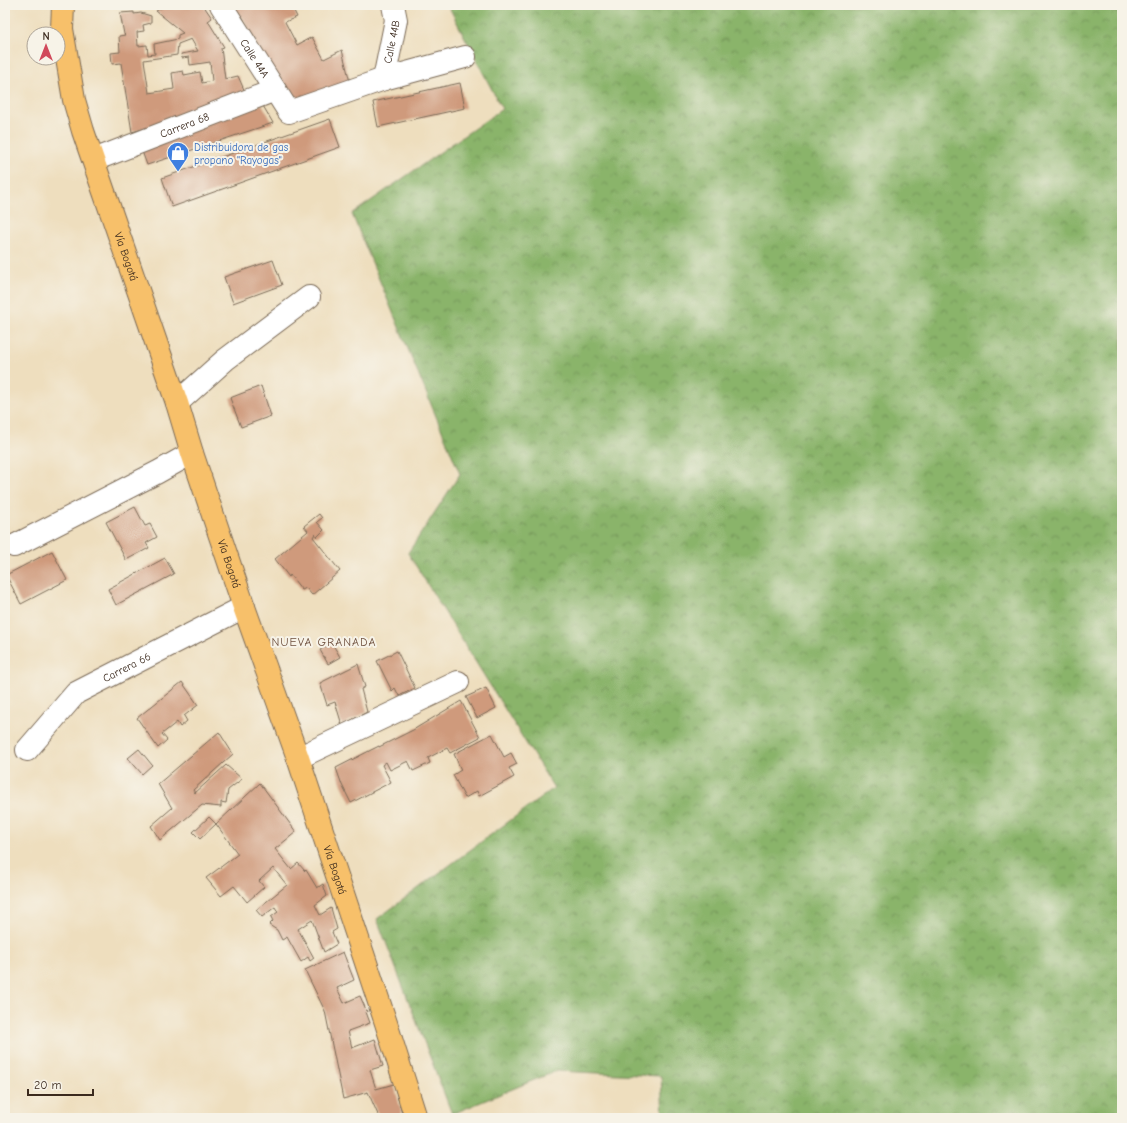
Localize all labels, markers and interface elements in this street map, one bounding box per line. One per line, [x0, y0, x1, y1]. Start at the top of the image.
street label: Calle 44B [381, 19, 403, 65]
north arrow [26, 26, 66, 66]
text: N [42, 30, 50, 43]
street label: Calle 44A [237, 37, 272, 81]
street label: Carrera 68 [158, 110, 211, 141]
shop icon: Distribuidora de gas propano "Rayogas" [165, 140, 191, 173]
place label: Distribuidora de gas propano "Rayogas" [194, 141, 289, 167]
street label: Vía Bogotá [111, 231, 140, 283]
street label: Vía Bogotá [215, 538, 243, 590]
district label: NUEVA GRANADA [271, 635, 377, 649]
street label: Carrera 66 [101, 650, 153, 685]
street label: Vía Bogotá [321, 844, 349, 896]
scale bar [28, 1071, 93, 1097]
text: 20 m [34, 1078, 62, 1092]

